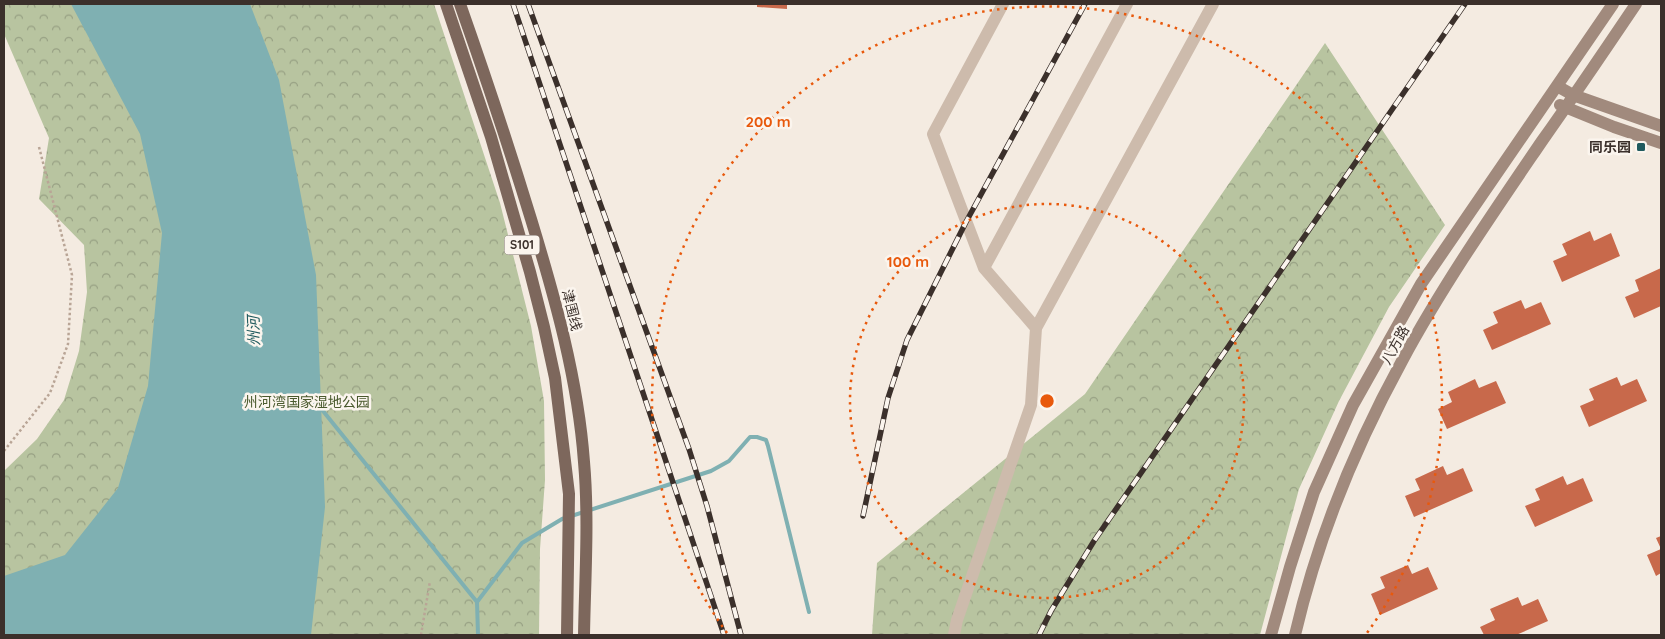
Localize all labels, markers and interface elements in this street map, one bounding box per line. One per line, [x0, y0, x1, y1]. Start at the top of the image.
text: 200 m [746, 112, 791, 131]
place label: 同乐园 [1589, 138, 1631, 156]
marker: 同乐园 [1635, 141, 1647, 153]
road number: S101 [504, 236, 540, 254]
text: 100 m [887, 252, 929, 271]
street label: 津围线 [558, 287, 586, 333]
water label: 州河 [243, 313, 264, 346]
street label: 八方路 [1377, 322, 1413, 368]
centre of rings [1038, 392, 1056, 410]
park label: 州河湾国家湿地公园 [244, 393, 370, 411]

